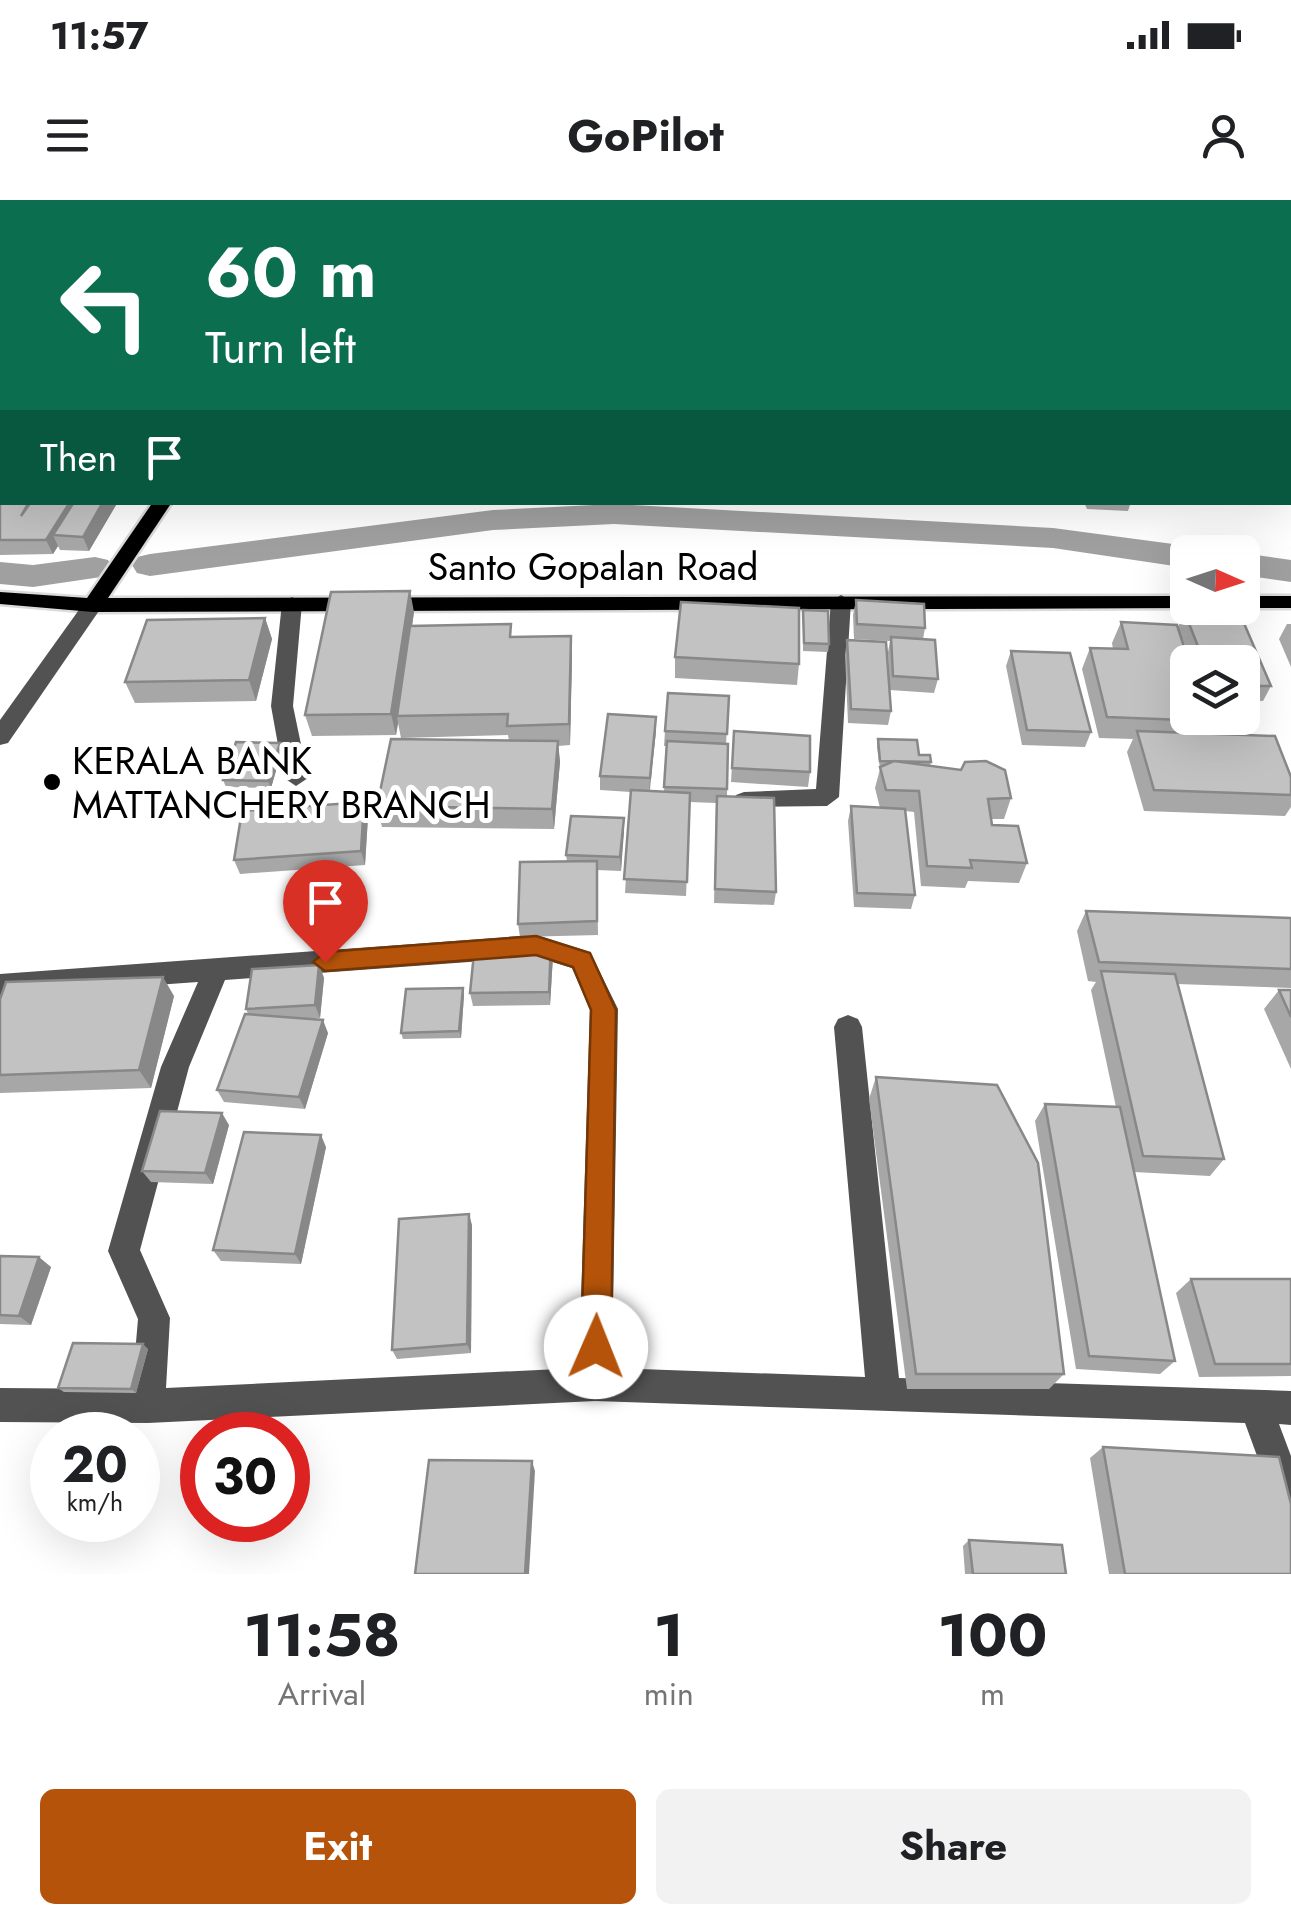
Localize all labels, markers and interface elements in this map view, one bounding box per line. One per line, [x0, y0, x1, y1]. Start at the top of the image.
text: 11:57 [50, 8, 148, 63]
text: GoPilot [567, 103, 724, 168]
icon: menu [40, 108, 95, 163]
icon: person [1196, 108, 1251, 163]
text: 60 m [205, 222, 377, 323]
icon: left [40, 240, 170, 370]
text: Turn left [205, 315, 356, 380]
text: Then [40, 430, 117, 485]
icon: arrive [137, 430, 192, 485]
north arrow [1170, 535, 1260, 625]
map controls [1170, 535, 1260, 735]
street label: Santo Gopalan Road [428, 539, 758, 594]
button: layers [1170, 645, 1260, 735]
place label: KERALA BANK MATTANCHERY BRANCH [72, 733, 491, 832]
marker: KERALA BANK MATTANCHERY BRANCH [41, 771, 63, 793]
pin [283, 860, 368, 963]
icon: arrive [298, 875, 353, 930]
position arrow [544, 1295, 648, 1399]
speed limit sign: 30 [180, 1412, 310, 1542]
text: 20 [62, 1428, 128, 1501]
text: km/h [67, 1484, 123, 1520]
text: 11:58 [244, 1592, 400, 1679]
text: 1 [654, 1592, 684, 1679]
text: 100 [937, 1592, 1047, 1679]
text: Arrival [278, 1671, 366, 1717]
text: min [644, 1671, 694, 1717]
text: m [980, 1671, 1005, 1717]
button: Exit [40, 1789, 636, 1904]
button: Share [656, 1789, 1251, 1904]

